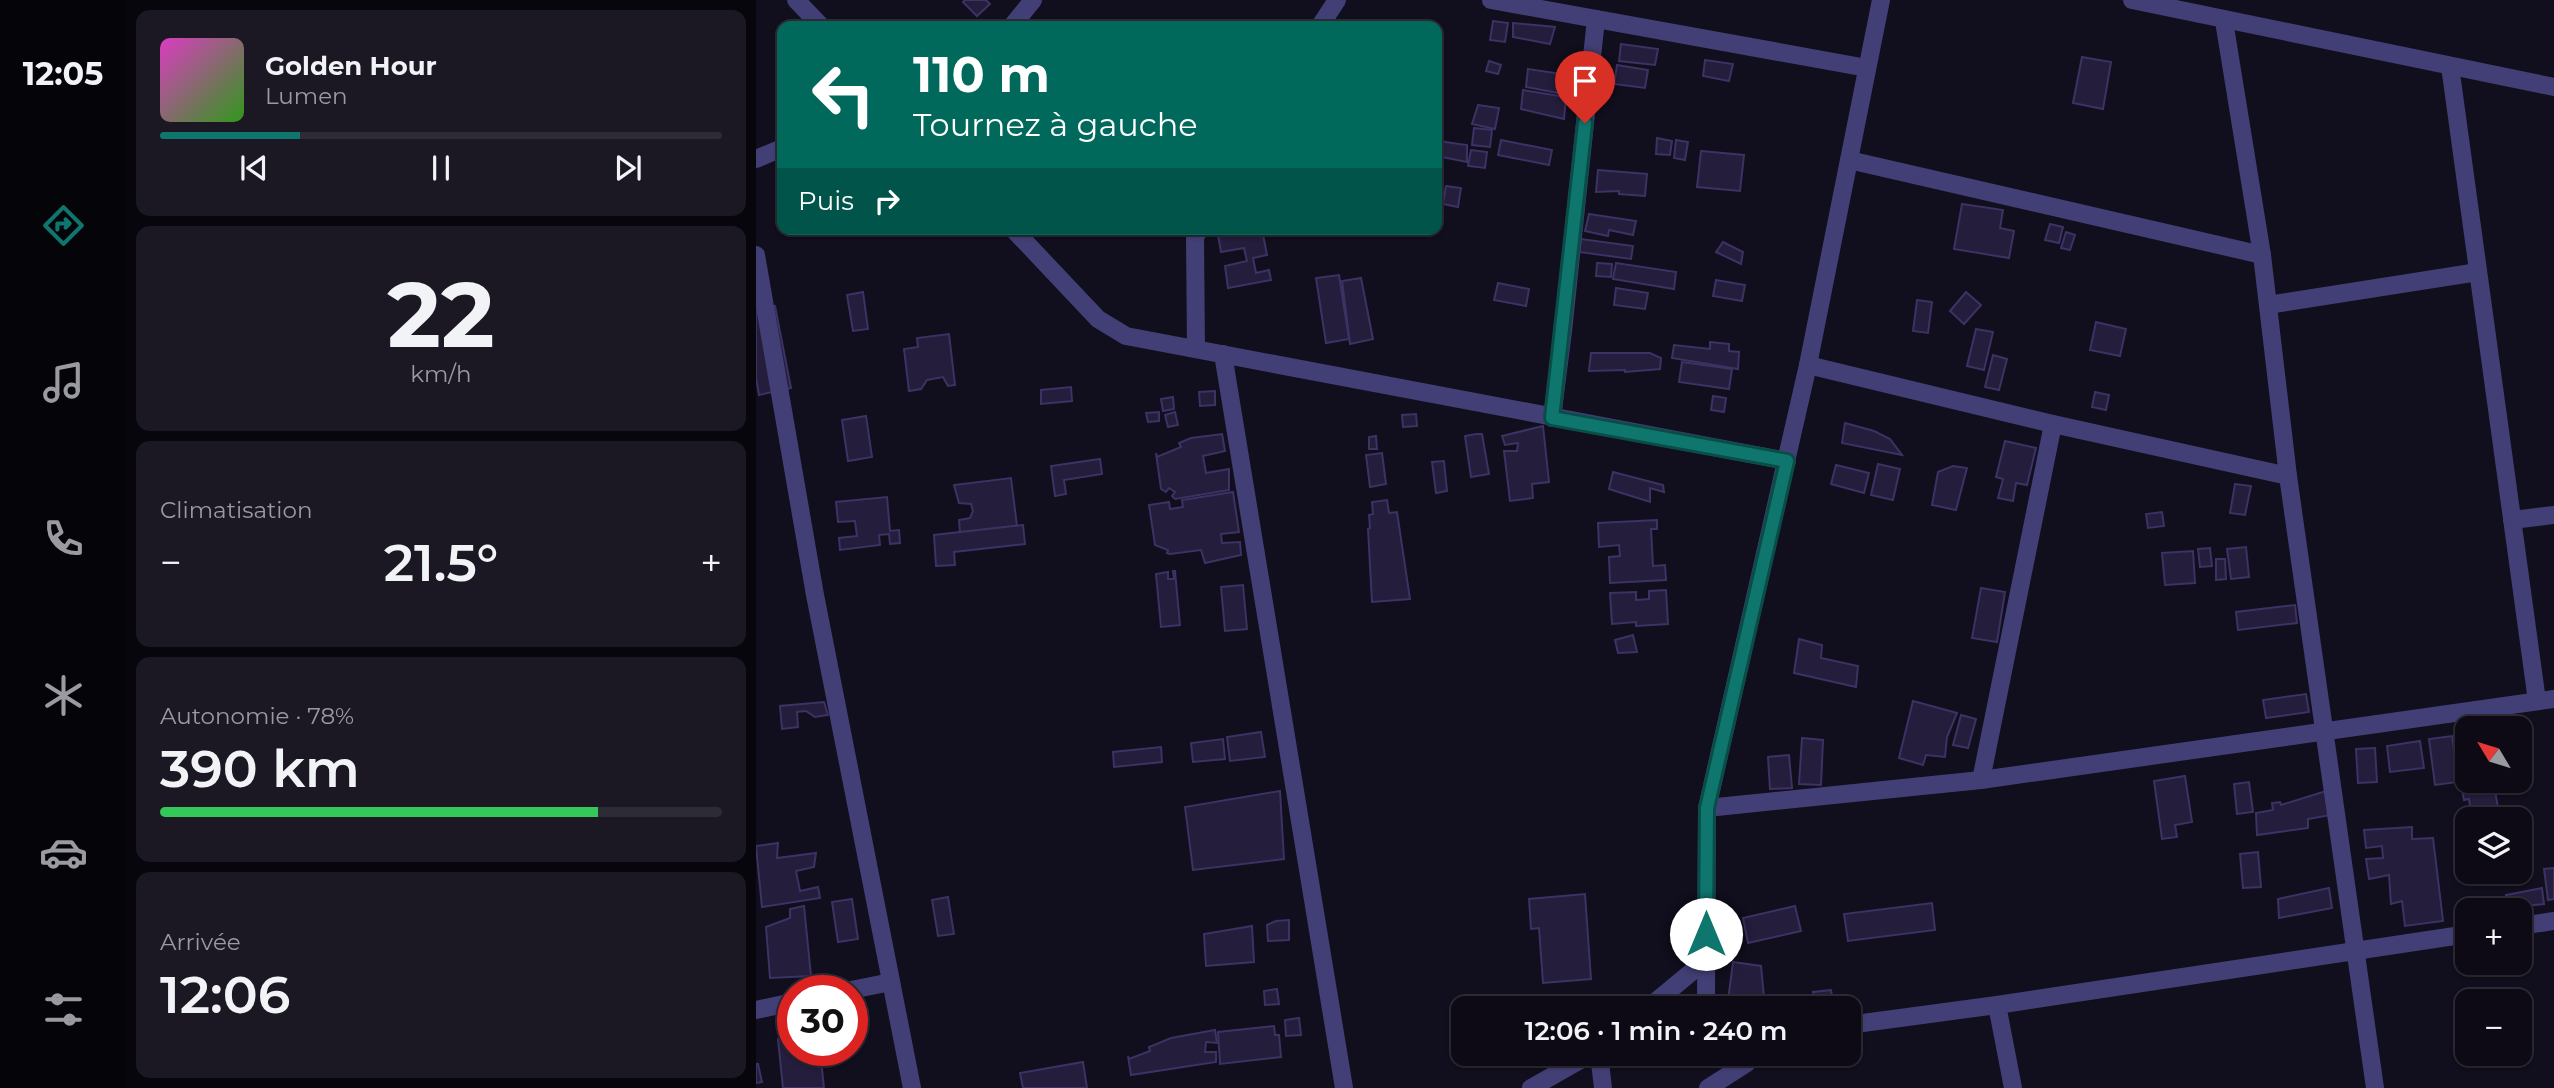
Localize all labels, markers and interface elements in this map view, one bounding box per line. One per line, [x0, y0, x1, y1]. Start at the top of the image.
text: 110 m [913, 45, 1050, 104]
icon: left [798, 49, 889, 140]
text: Golden Hour [265, 50, 437, 82]
pin [1555, 51, 1615, 123]
text: 12:05 [23, 54, 103, 93]
icon: arrive [1566, 62, 1604, 100]
text: Lumen [265, 82, 348, 110]
text: Tournez à gauche [913, 105, 1198, 144]
icon: previous [235, 149, 273, 187]
icon: pause [422, 149, 460, 187]
icon: next [609, 149, 647, 187]
icon: right [868, 182, 906, 220]
text: Puis [798, 185, 854, 217]
icon: directions [39, 201, 88, 250]
text: 22 [387, 259, 495, 370]
icon: music [39, 358, 88, 407]
text: km/h [410, 360, 472, 388]
text: Climatisation [160, 496, 312, 524]
icon: phone [39, 514, 88, 563]
text: 21.5° [384, 531, 498, 594]
text: − [160, 539, 182, 586]
text: + [700, 539, 722, 586]
icon: climate [39, 671, 88, 720]
text: Autonomie · 78% [160, 702, 354, 730]
north arrow [2455, 716, 2532, 793]
map controls [2455, 716, 2532, 1066]
text: 390 km [160, 737, 360, 800]
button: layers [2455, 807, 2532, 884]
icon: car [39, 828, 88, 877]
position arrow [1669, 897, 1743, 971]
button: + [2455, 898, 2532, 975]
text: Arrivée [160, 928, 241, 956]
text: 12:06 [160, 963, 290, 1026]
speed limit sign: 30 [777, 975, 868, 1066]
icon: filters [39, 985, 88, 1034]
button: − [2455, 989, 2532, 1066]
text: 12:06 · 1 min · 240 m [1525, 1015, 1787, 1047]

